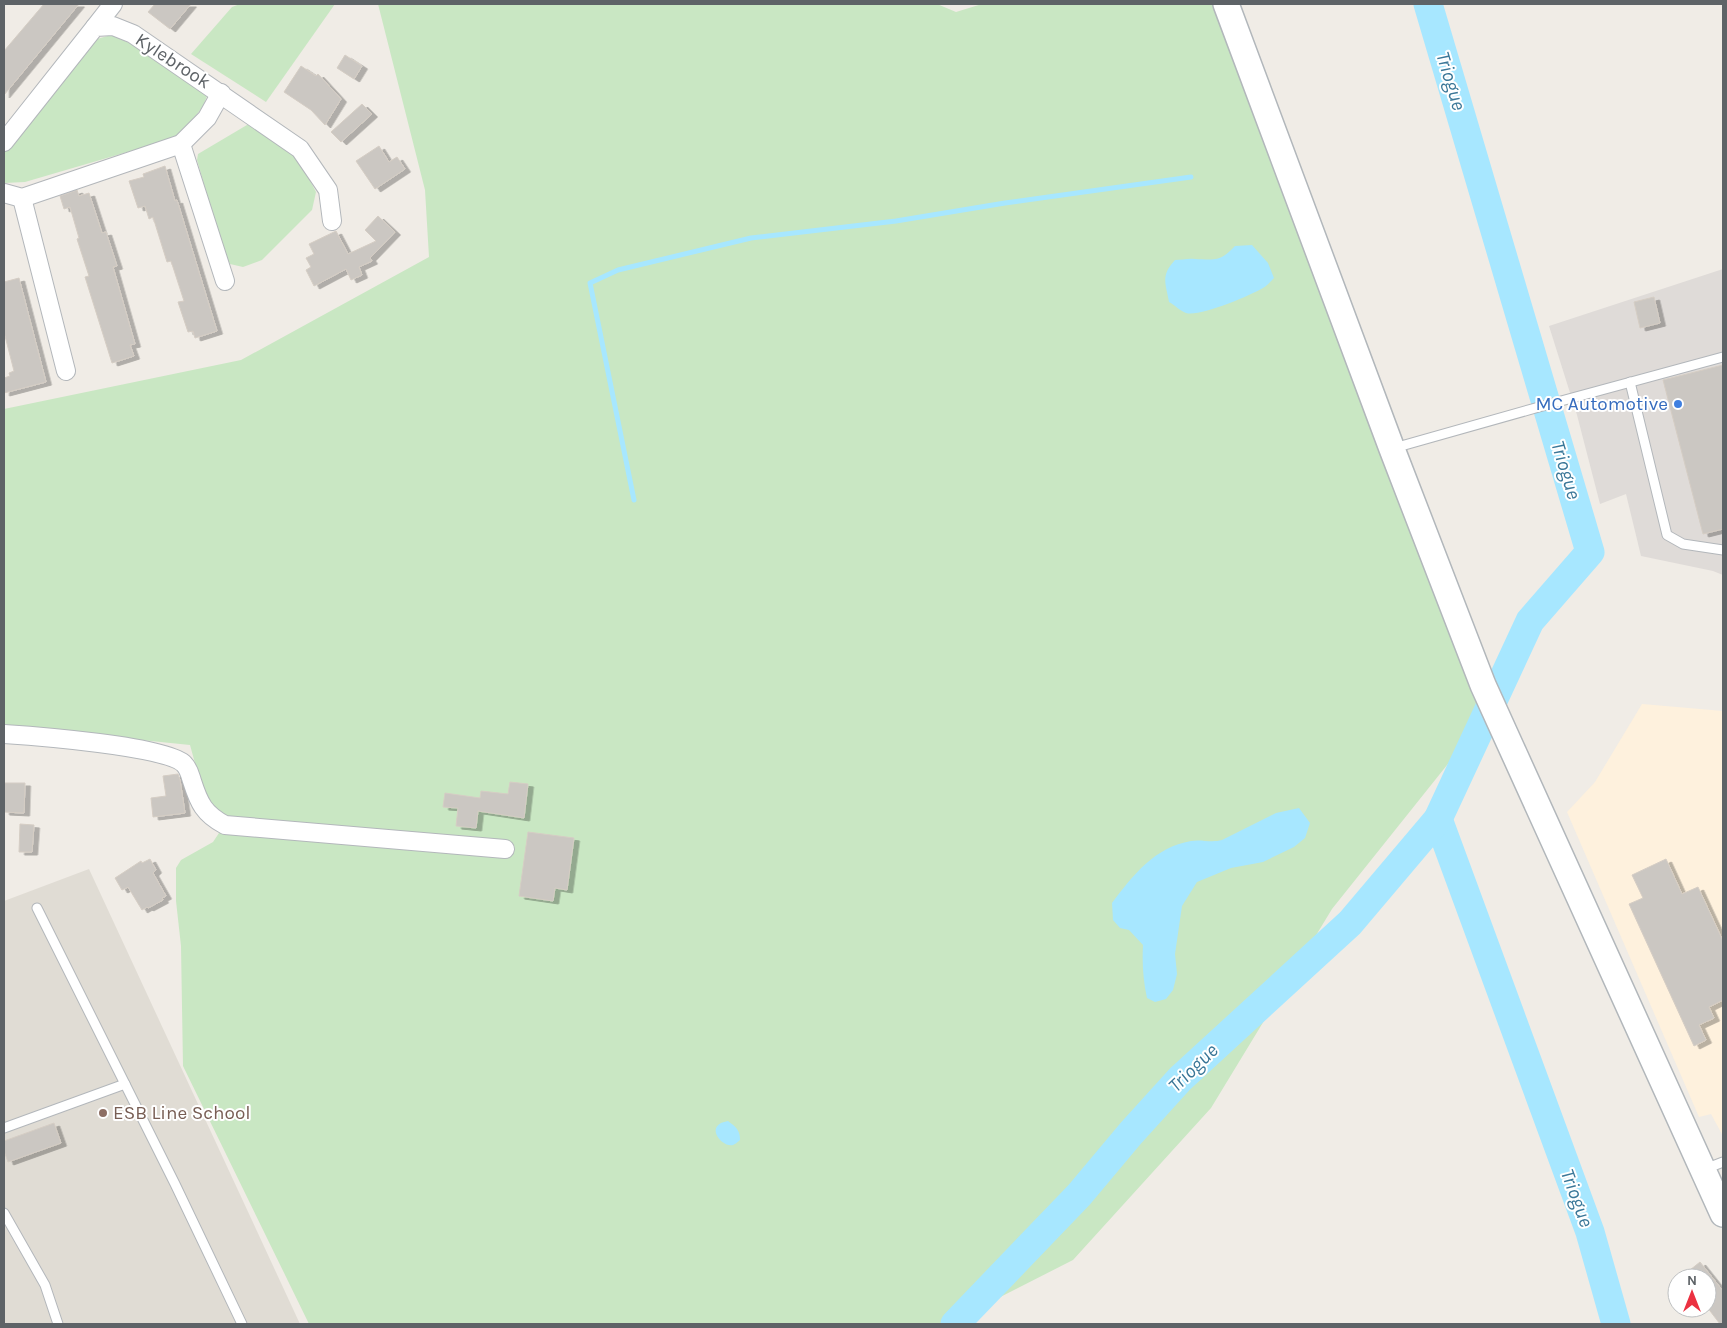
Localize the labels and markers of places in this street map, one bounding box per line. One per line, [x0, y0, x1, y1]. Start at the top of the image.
place label: MC Automotive [1536, 393, 1668, 415]
marker: MC Automotive [1672, 398, 1684, 410]
place label: ESB Line School [113, 1102, 251, 1124]
marker: ESB Line School [97, 1107, 109, 1119]

